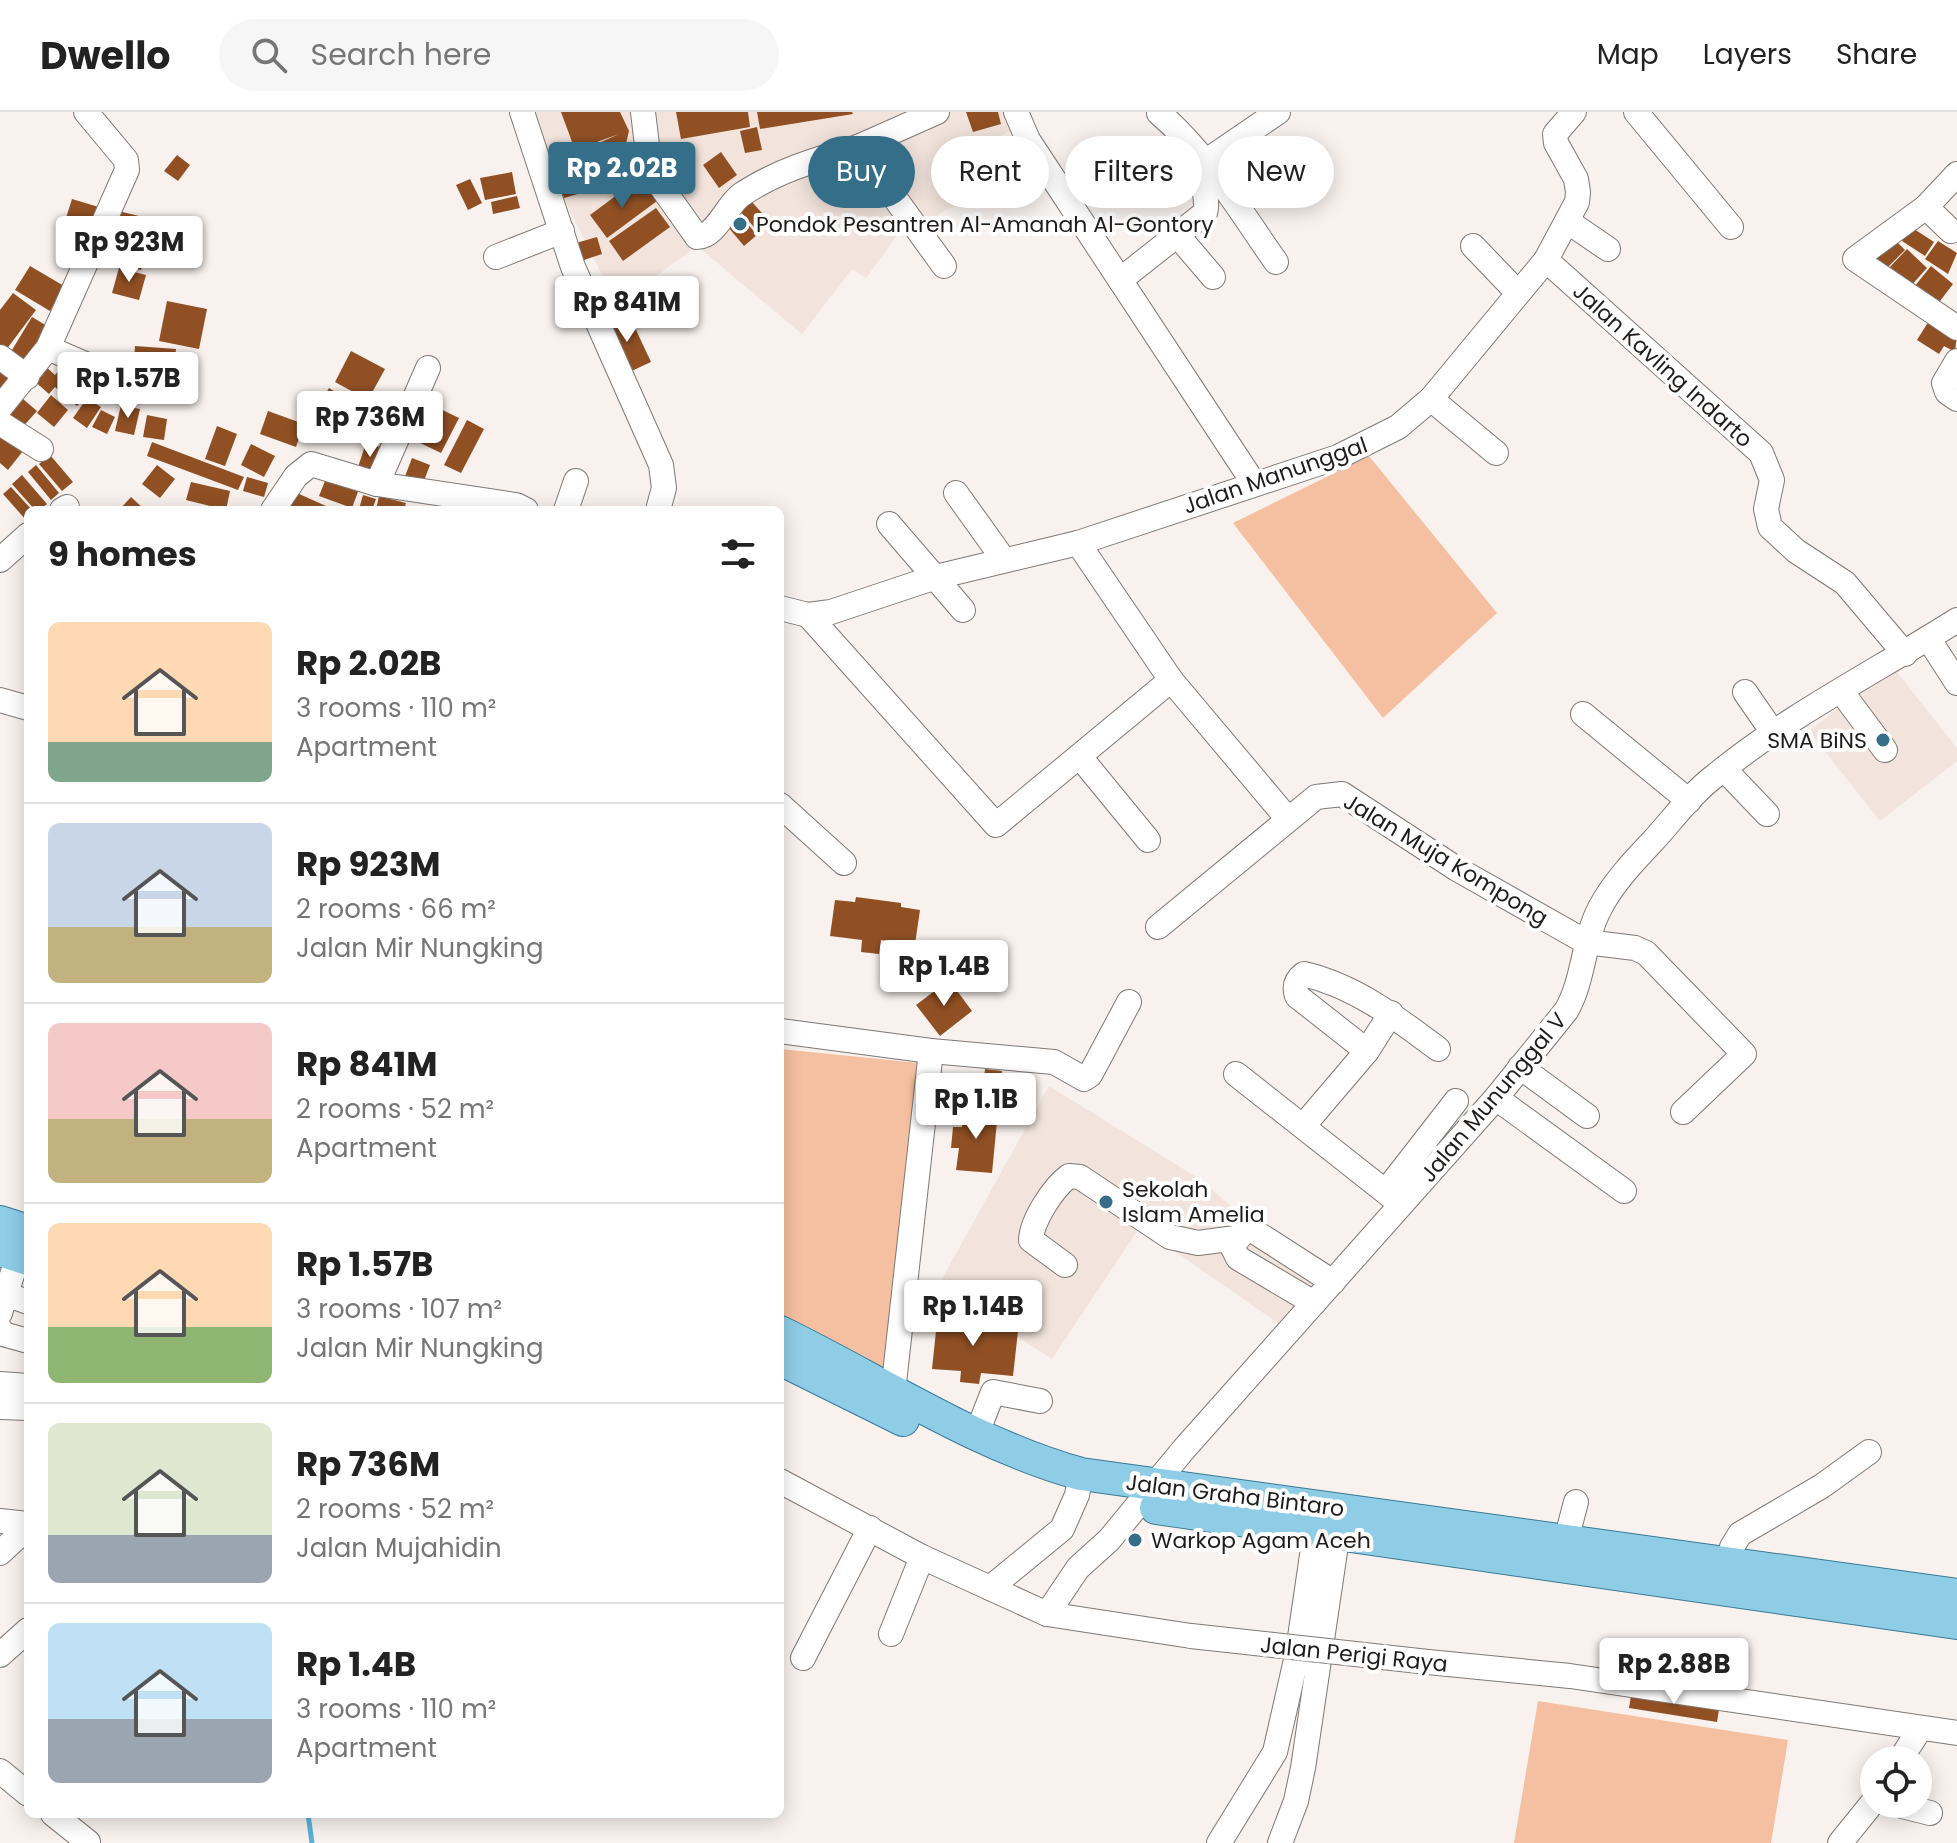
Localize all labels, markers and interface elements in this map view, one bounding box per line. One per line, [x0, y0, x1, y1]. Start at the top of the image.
search box [219, 19, 779, 91]
text: Dwello [40, 29, 171, 82]
icon: search [247, 33, 291, 77]
text: Search here [311, 33, 491, 76]
text: Map [1597, 35, 1659, 74]
text: Layers [1703, 35, 1792, 74]
text: Share [1836, 35, 1917, 74]
chip: Buy [808, 136, 915, 208]
chip: Rent [931, 136, 1049, 208]
chip: Filters [1065, 136, 1202, 208]
chip: New [1218, 136, 1334, 208]
pin: Rp 2.02B [539, 142, 705, 210]
text: Rp 2.02B [566, 150, 678, 186]
place label: Pondok Pesantren Al-Amanah Al-Gontory [756, 209, 1214, 240]
marker: Pondok Pesantren Al-Amanah Al-Gontory [731, 215, 749, 233]
pin: Rp 923M [55, 216, 203, 284]
text: Rp 923M [74, 224, 184, 260]
pin: Rp 841M [553, 276, 701, 344]
street label: Jalan Kavling Indarto [1566, 276, 1759, 455]
text: Rp 841M [573, 284, 681, 320]
pin: Rp 1.57B [45, 352, 211, 420]
text: Rp 1.57B [75, 360, 181, 396]
pin: Rp 736M [296, 391, 444, 459]
text: Rp 736M [315, 399, 425, 435]
street label: Jalan Manunggal [1179, 429, 1371, 522]
text: 9 homes [48, 530, 197, 578]
icon: filters [716, 532, 760, 576]
text: Rp 2.02B [296, 639, 441, 687]
icon: home [112, 654, 208, 750]
text: 3 rooms · 110 m² [296, 690, 496, 726]
place label: SMA BiNS [1767, 725, 1867, 756]
text: Apartment [296, 729, 437, 765]
marker: SMA BiNS [1874, 731, 1892, 749]
street label: Jalan Muja Kompong [1338, 786, 1554, 933]
text: Rp 923M [296, 840, 441, 888]
icon: home [112, 855, 208, 951]
text: 2 rooms · 66 m² [296, 891, 496, 927]
text: Jalan Mir Nungking [296, 930, 543, 966]
pin: Rp 1.4B [870, 940, 1018, 1008]
text: Rp 1.4B [898, 948, 990, 984]
street label: Jalan Mununggal V [1413, 1006, 1574, 1189]
text: Rp 841M [296, 1040, 438, 1088]
icon: home [112, 1055, 208, 1151]
pin: Rp 1.1B [902, 1073, 1050, 1141]
text: Rp 1.1B [934, 1081, 1018, 1117]
text: 2 rooms · 52 m² [296, 1091, 494, 1127]
text: Apartment [296, 1130, 437, 1166]
place label: Sekolah Islam Amelia [1122, 1174, 1265, 1230]
marker: Sekolah Islam Amelia [1097, 1193, 1115, 1211]
text: Rp 1.57B [296, 1240, 434, 1288]
icon: home [112, 1255, 208, 1351]
pin: Rp 1.14B [890, 1280, 1056, 1348]
text: Rp 1.14B [922, 1288, 1024, 1324]
text: 3 rooms · 107 m² [296, 1291, 502, 1327]
text: Jalan Mir Nungking [296, 1330, 543, 1366]
text: Rp 736M [296, 1440, 440, 1488]
icon: home [112, 1455, 208, 1551]
street label: Jalan Graha Bintaro [1124, 1467, 1346, 1524]
text: 2 rooms · 52 m² [296, 1491, 494, 1527]
place label: Warkop Agam Aceh [1151, 1525, 1371, 1556]
text: Jalan Mujahidin [296, 1530, 502, 1566]
marker: Warkop Agam Aceh [1126, 1531, 1144, 1549]
street label: Jalan Perigi Raya [1259, 1629, 1449, 1680]
pin: Rp 2.88B [1591, 1638, 1757, 1706]
text: Rp 1.4B [296, 1640, 416, 1688]
text: Rp 2.88B [1617, 1646, 1731, 1682]
icon: home [112, 1655, 208, 1751]
text: 3 rooms · 110 m² [296, 1691, 496, 1727]
text: Apartment [296, 1730, 437, 1766]
map controls [1860, 1746, 1932, 1818]
button: locate [1860, 1746, 1932, 1818]

